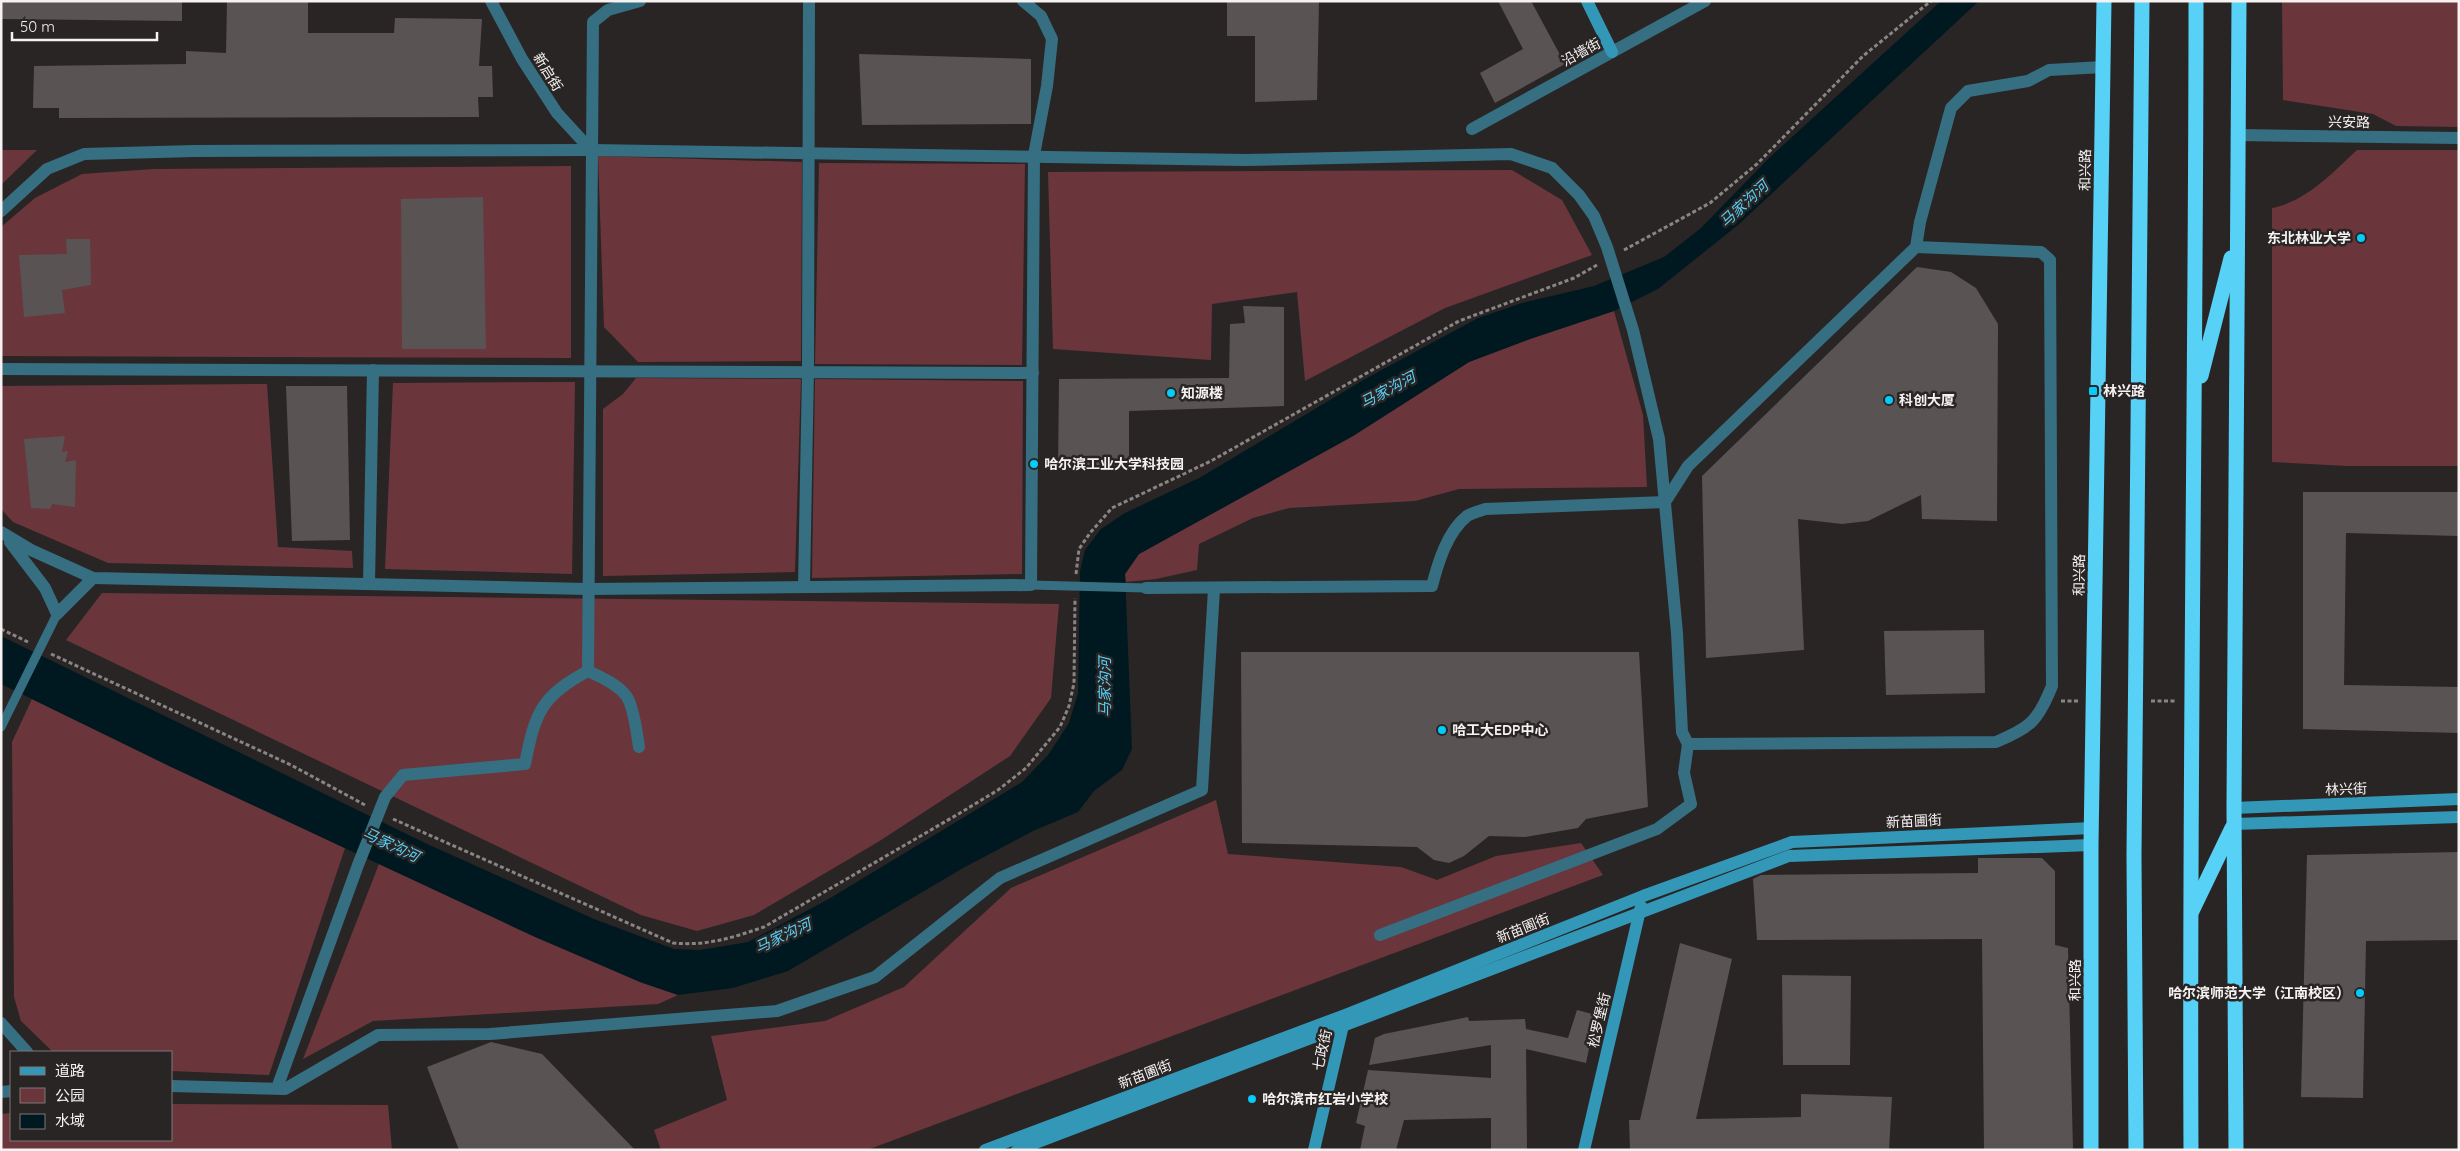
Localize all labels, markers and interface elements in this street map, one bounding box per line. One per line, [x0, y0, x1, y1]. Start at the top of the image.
scale bar [12, 10, 158, 42]
text: 50 m [20, 17, 55, 36]
street label: 沿墙街 [1558, 34, 1604, 70]
street label: 新启街 [529, 49, 567, 95]
street label: 兴安路 [2328, 113, 2370, 131]
street label: 和兴路 [2076, 149, 2094, 191]
water label: 马家沟河 [1715, 174, 1774, 231]
place label: 东北林业大学 [2267, 229, 2351, 247]
marker: 东北林业大学 [2355, 232, 2367, 244]
water label: 马家沟河 [1357, 366, 1421, 412]
place label: 林兴路 [2103, 382, 2145, 400]
place label: 知源楼 [1181, 384, 1223, 402]
marker: 林兴路 [2087, 385, 2099, 397]
marker: 知源楼 [1165, 387, 1177, 399]
place label: 科创大厦 [1899, 391, 1955, 409]
marker: 科创大厦 [1883, 394, 1895, 406]
place label: 哈尔滨工业大学科技园 [1044, 455, 1184, 473]
marker: 哈尔滨工业大学科技园 [1028, 458, 1040, 470]
street label: 和兴路 [2070, 554, 2088, 596]
water label: 马家沟河 [1095, 654, 1114, 717]
place label: 哈工大EDP中心 [1452, 721, 1548, 739]
marker: 哈工大EDP中心 [1436, 724, 1448, 736]
street label: 林兴街 [2325, 779, 2367, 799]
street label: 新苗圃街 [1886, 811, 1942, 831]
water label: 马家沟河 [360, 823, 425, 867]
street label: 新苗圃街 [1494, 909, 1552, 947]
water label: 马家沟河 [752, 913, 817, 957]
street label: 和兴路 [2066, 959, 2084, 1001]
place label: 哈尔滨师范大学（江南校区） [2168, 984, 2350, 1002]
marker: 哈尔滨师范大学（江南校区） [2354, 987, 2366, 999]
street label: 松罗堡街 [1584, 991, 1614, 1049]
street label: 七政街 [1309, 1028, 1335, 1072]
legend [10, 1051, 172, 1141]
street label: 新苗圃街 [1116, 1056, 1174, 1092]
text: 道路 [55, 1061, 85, 1080]
text: 公园 [55, 1086, 85, 1105]
place label: 哈尔滨市红岩小学校 [1262, 1090, 1388, 1108]
marker: 哈尔滨市红岩小学校 [1246, 1093, 1258, 1105]
text: 水域 [55, 1111, 85, 1130]

